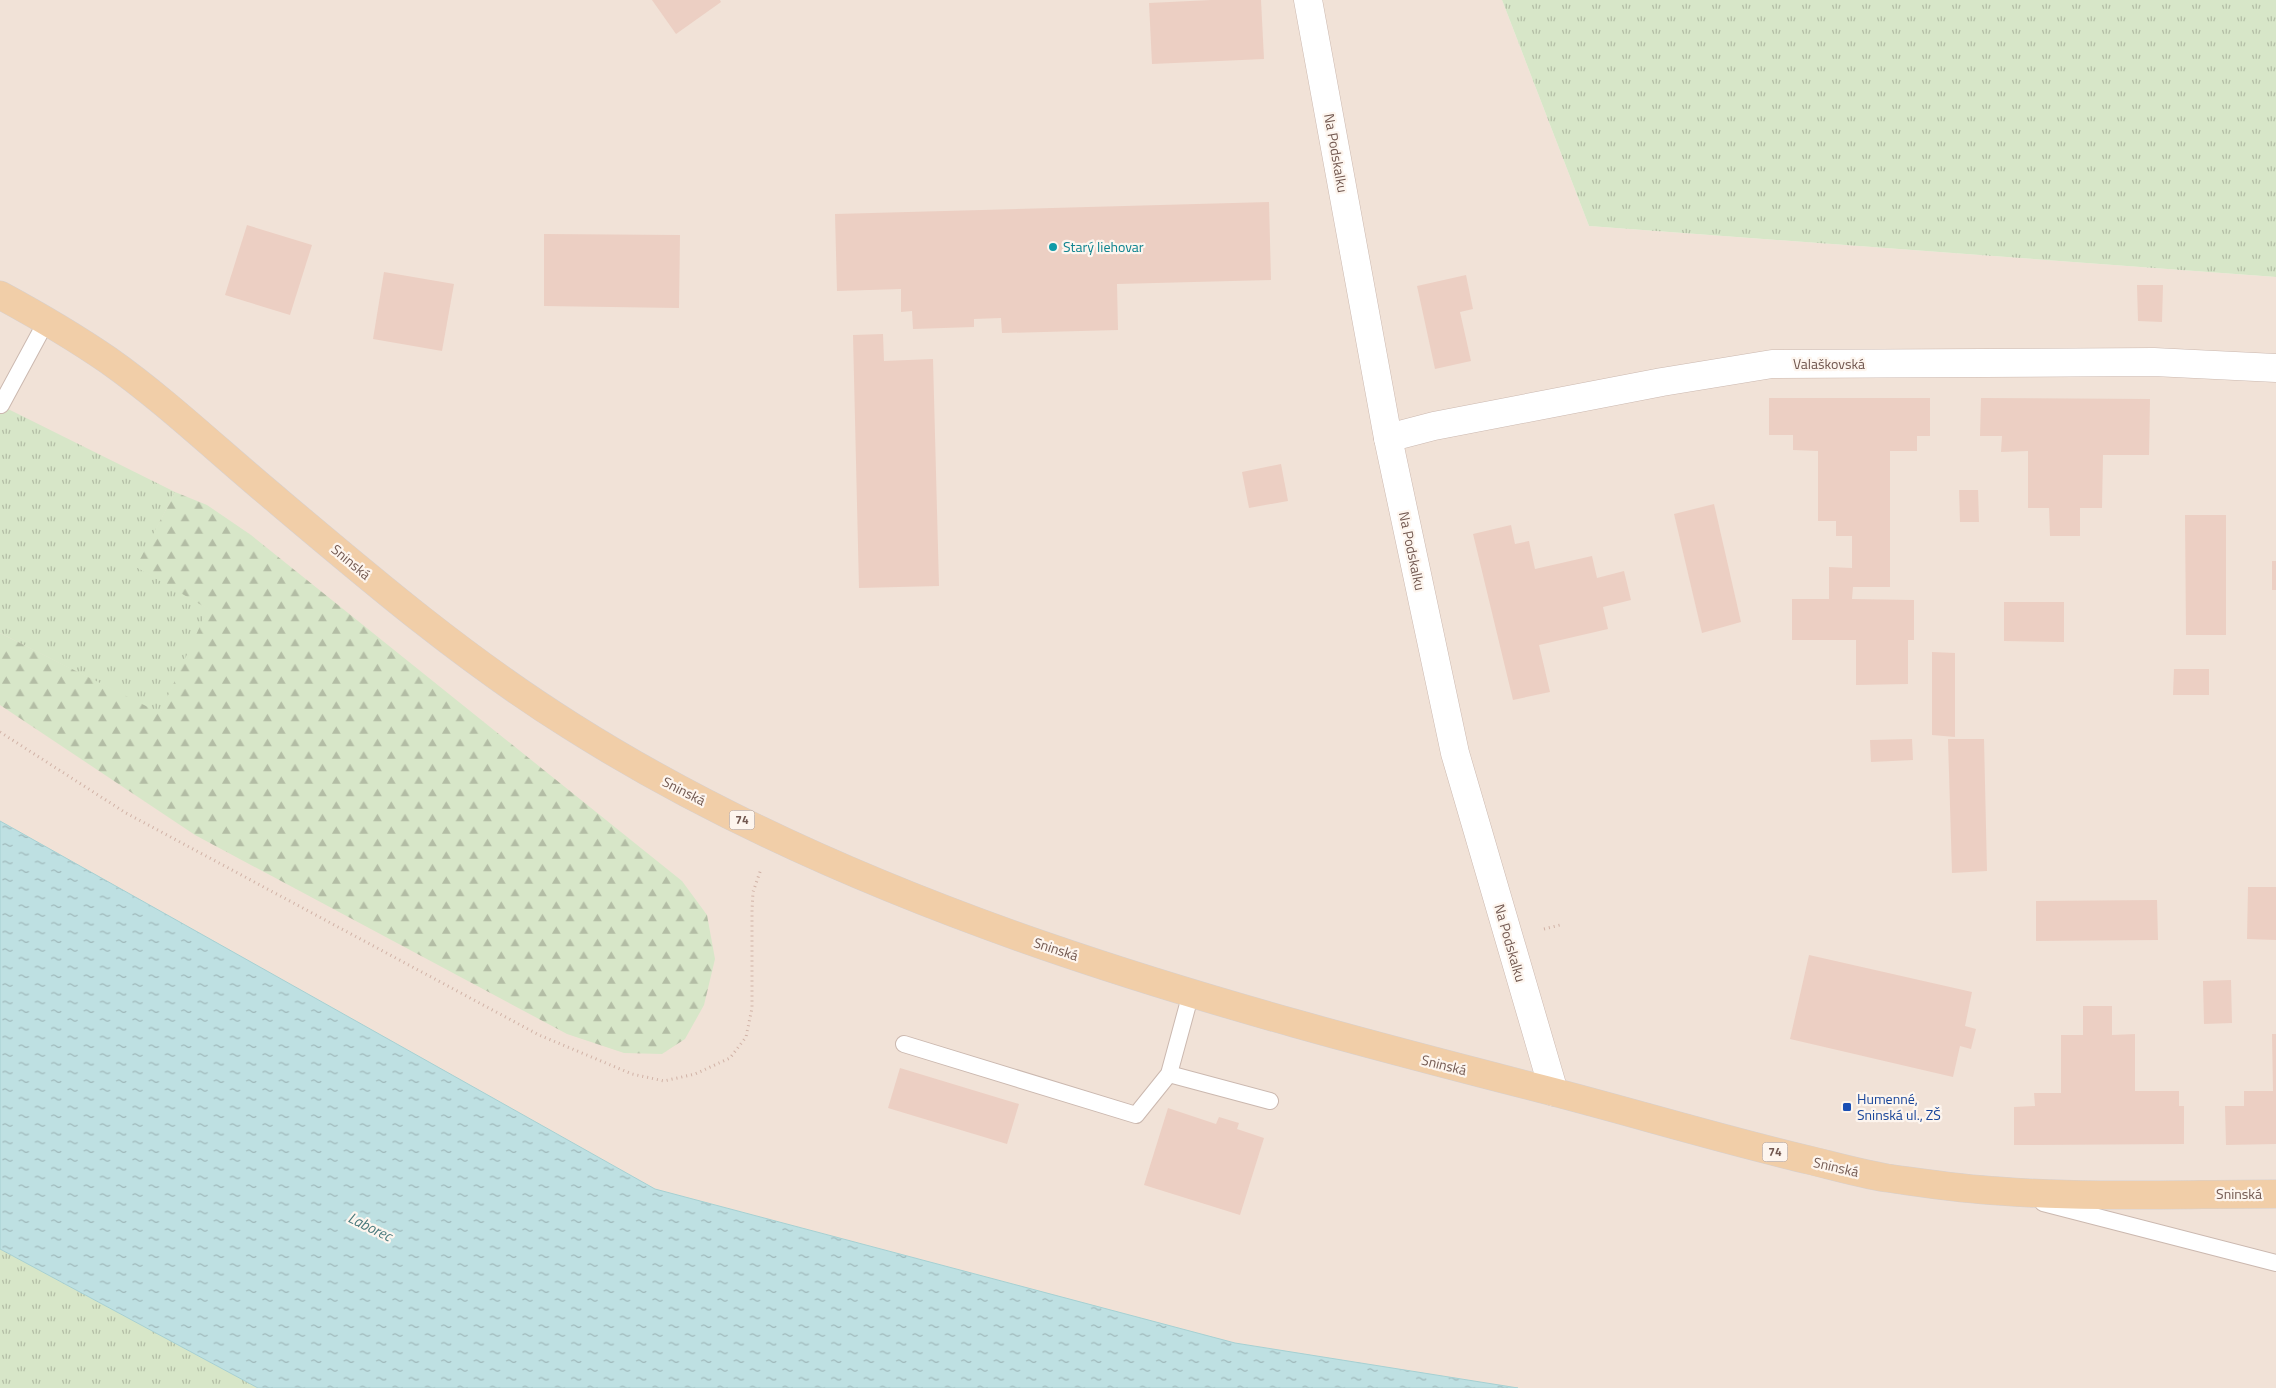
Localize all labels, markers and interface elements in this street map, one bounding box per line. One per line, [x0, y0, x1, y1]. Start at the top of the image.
street label: Na Podskalku [1319, 112, 1354, 194]
place label: Starý liehovar [1063, 236, 1144, 257]
marker: Starý liehovar [1047, 241, 1059, 253]
street label: Valaškovská [1793, 353, 1865, 374]
street label: Na Podskalku [1394, 510, 1431, 592]
street label: Sninská [327, 539, 376, 584]
street label: Sninská [659, 771, 709, 810]
road number: 74 [730, 810, 754, 830]
street label: Na Podskalku [1489, 901, 1532, 984]
street label: Sninská [1031, 931, 1081, 966]
street label: Sninská [1419, 1049, 1469, 1080]
place label: Humenné, Sninská ul., ZŠ [1857, 1088, 1941, 1125]
marker: Humenné, Sninská ul., ZŠ [1841, 1101, 1853, 1113]
road number: 74 [1762, 1142, 1788, 1162]
street label: Sninská [1811, 1151, 1861, 1182]
street label: Sninská [2216, 1183, 2262, 1204]
water label: Laborec [344, 1206, 398, 1248]

